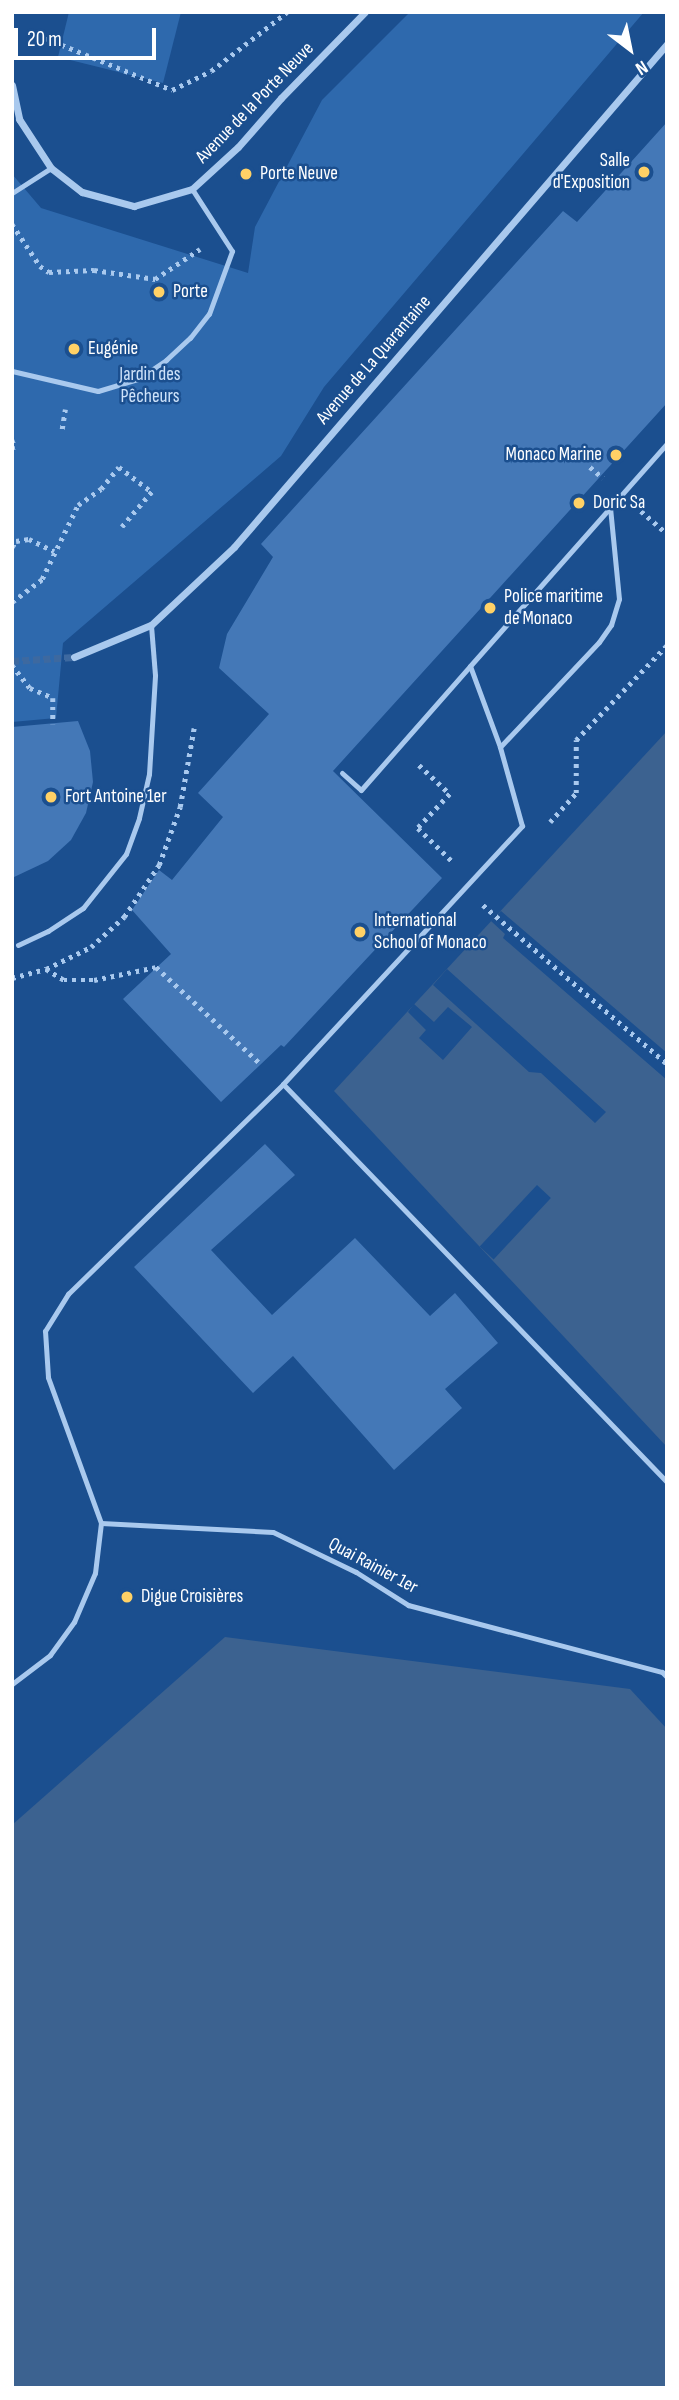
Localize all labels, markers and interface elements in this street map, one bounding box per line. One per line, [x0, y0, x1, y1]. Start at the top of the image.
scale bar [18, 14, 159, 58]
north arrow [595, 14, 665, 84]
text: 20 m [27, 27, 62, 52]
street label: Avenue de la Porte Neuve [191, 38, 319, 168]
text: N [631, 55, 652, 80]
place label: Salle d'Exposition [553, 150, 630, 194]
place label: Porte Neuve [260, 163, 338, 185]
marker: Salle d'Exposition [636, 164, 652, 180]
marker: Porte Neuve [238, 166, 254, 182]
place label: Porte [173, 281, 208, 303]
marker: Porte [151, 284, 167, 300]
street label: Avenue de La Quarantaine [312, 291, 436, 429]
place label: Eugénie [88, 338, 138, 360]
marker: Eugénie [66, 341, 82, 357]
park label: Jardin des Pêcheurs [119, 364, 181, 408]
place label: Monaco Marine [506, 444, 602, 466]
marker: Monaco Marine [608, 447, 624, 463]
place label: Doric Sa [593, 492, 645, 514]
marker: Doric Sa [571, 495, 587, 511]
place label: Police maritime de Monaco [504, 586, 603, 630]
marker: Police maritime de Monaco [482, 600, 498, 616]
place label: Fort Antoine 1er [65, 786, 167, 808]
marker: Fort Antoine 1er [43, 789, 59, 805]
place label: International School of Monaco [374, 910, 487, 954]
marker: International School of Monaco [352, 924, 368, 940]
street label: Quai Rainier 1er [324, 1533, 422, 1599]
place label: Digue Croisières [141, 1586, 243, 1608]
marker: Digue Croisières [119, 1589, 135, 1605]

